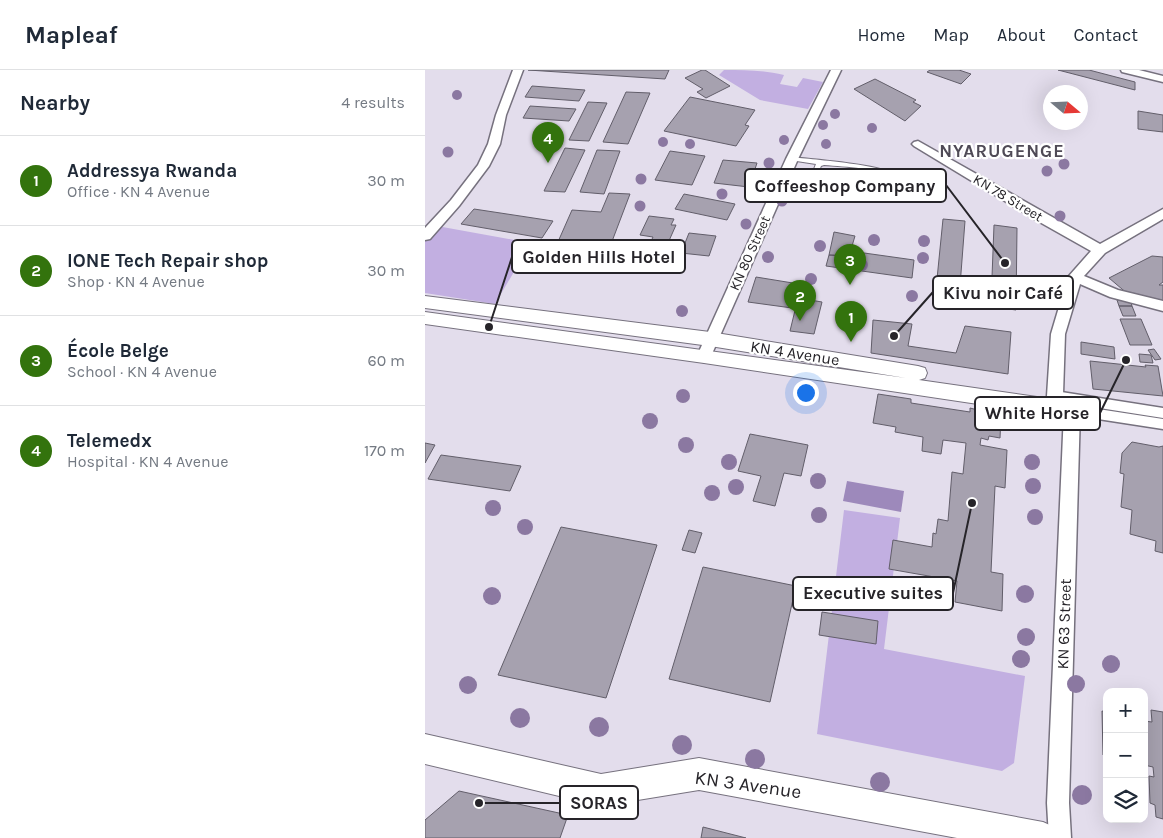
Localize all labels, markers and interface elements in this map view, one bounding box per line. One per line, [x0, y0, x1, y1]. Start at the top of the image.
text: Mapleaf [25, 21, 118, 49]
text: Home [857, 24, 905, 46]
text: Map [933, 24, 969, 46]
text: About [997, 24, 1046, 46]
text: Contact [1074, 24, 1138, 46]
north arrow [1043, 85, 1088, 130]
text: Nearby [20, 91, 90, 115]
text: 4 results [341, 93, 405, 112]
pin: 4 [532, 122, 564, 163]
district label: NYARUGENGE [939, 140, 1065, 162]
text: Addressya Rwanda [67, 160, 237, 182]
callout: Coffeeshop Company [745, 169, 946, 202]
text: 1 [33, 171, 39, 190]
text: 30 m [367, 171, 405, 190]
street label: KN 78 Street [970, 171, 1046, 225]
text: Coffeeshop Company [755, 175, 935, 197]
text: Office · KN 4 Avenue [67, 182, 210, 201]
street label: KN 80 Street [726, 213, 774, 293]
callout: Golden Hills Hotel [512, 240, 685, 273]
pin: 3 [834, 244, 866, 285]
text: Golden Hills Hotel [523, 246, 675, 268]
text: IONE Tech Repair shop [67, 250, 268, 272]
text: 2 [31, 261, 41, 280]
text: 30 m [367, 261, 405, 280]
text: Shop · KN 4 Avenue [67, 272, 205, 291]
callout: Kivu noir Café [933, 276, 1073, 309]
pin: 2 [784, 280, 816, 321]
text: Kivu noir Café [943, 282, 1063, 304]
pin: 1 [835, 301, 867, 342]
street label: KN 4 Avenue [749, 337, 841, 369]
text: École Belge [67, 340, 169, 362]
text: 3 [31, 351, 41, 370]
text: 60 m [368, 351, 405, 370]
text: School · KN 4 Avenue [67, 362, 217, 381]
your location [793, 380, 819, 406]
callout: White Horse [975, 397, 1100, 430]
text: White Horse [985, 402, 1089, 424]
text: Telemedx [67, 430, 152, 452]
text: 4 [31, 441, 41, 460]
text: 170 m [364, 441, 405, 460]
text: Hospital · KN 4 Avenue [67, 452, 229, 471]
callout: Executive suites [793, 577, 953, 610]
street label: KN 63 Street [1053, 578, 1075, 670]
text: Executive suites [803, 582, 943, 604]
map controls [1103, 688, 1148, 823]
button: + [1103, 688, 1148, 733]
button: − [1103, 733, 1148, 778]
street label: KN 3 Avenue [693, 767, 803, 803]
button: layers [1103, 778, 1148, 823]
callout: SORAS [560, 786, 638, 819]
text: SORAS [570, 792, 628, 814]

